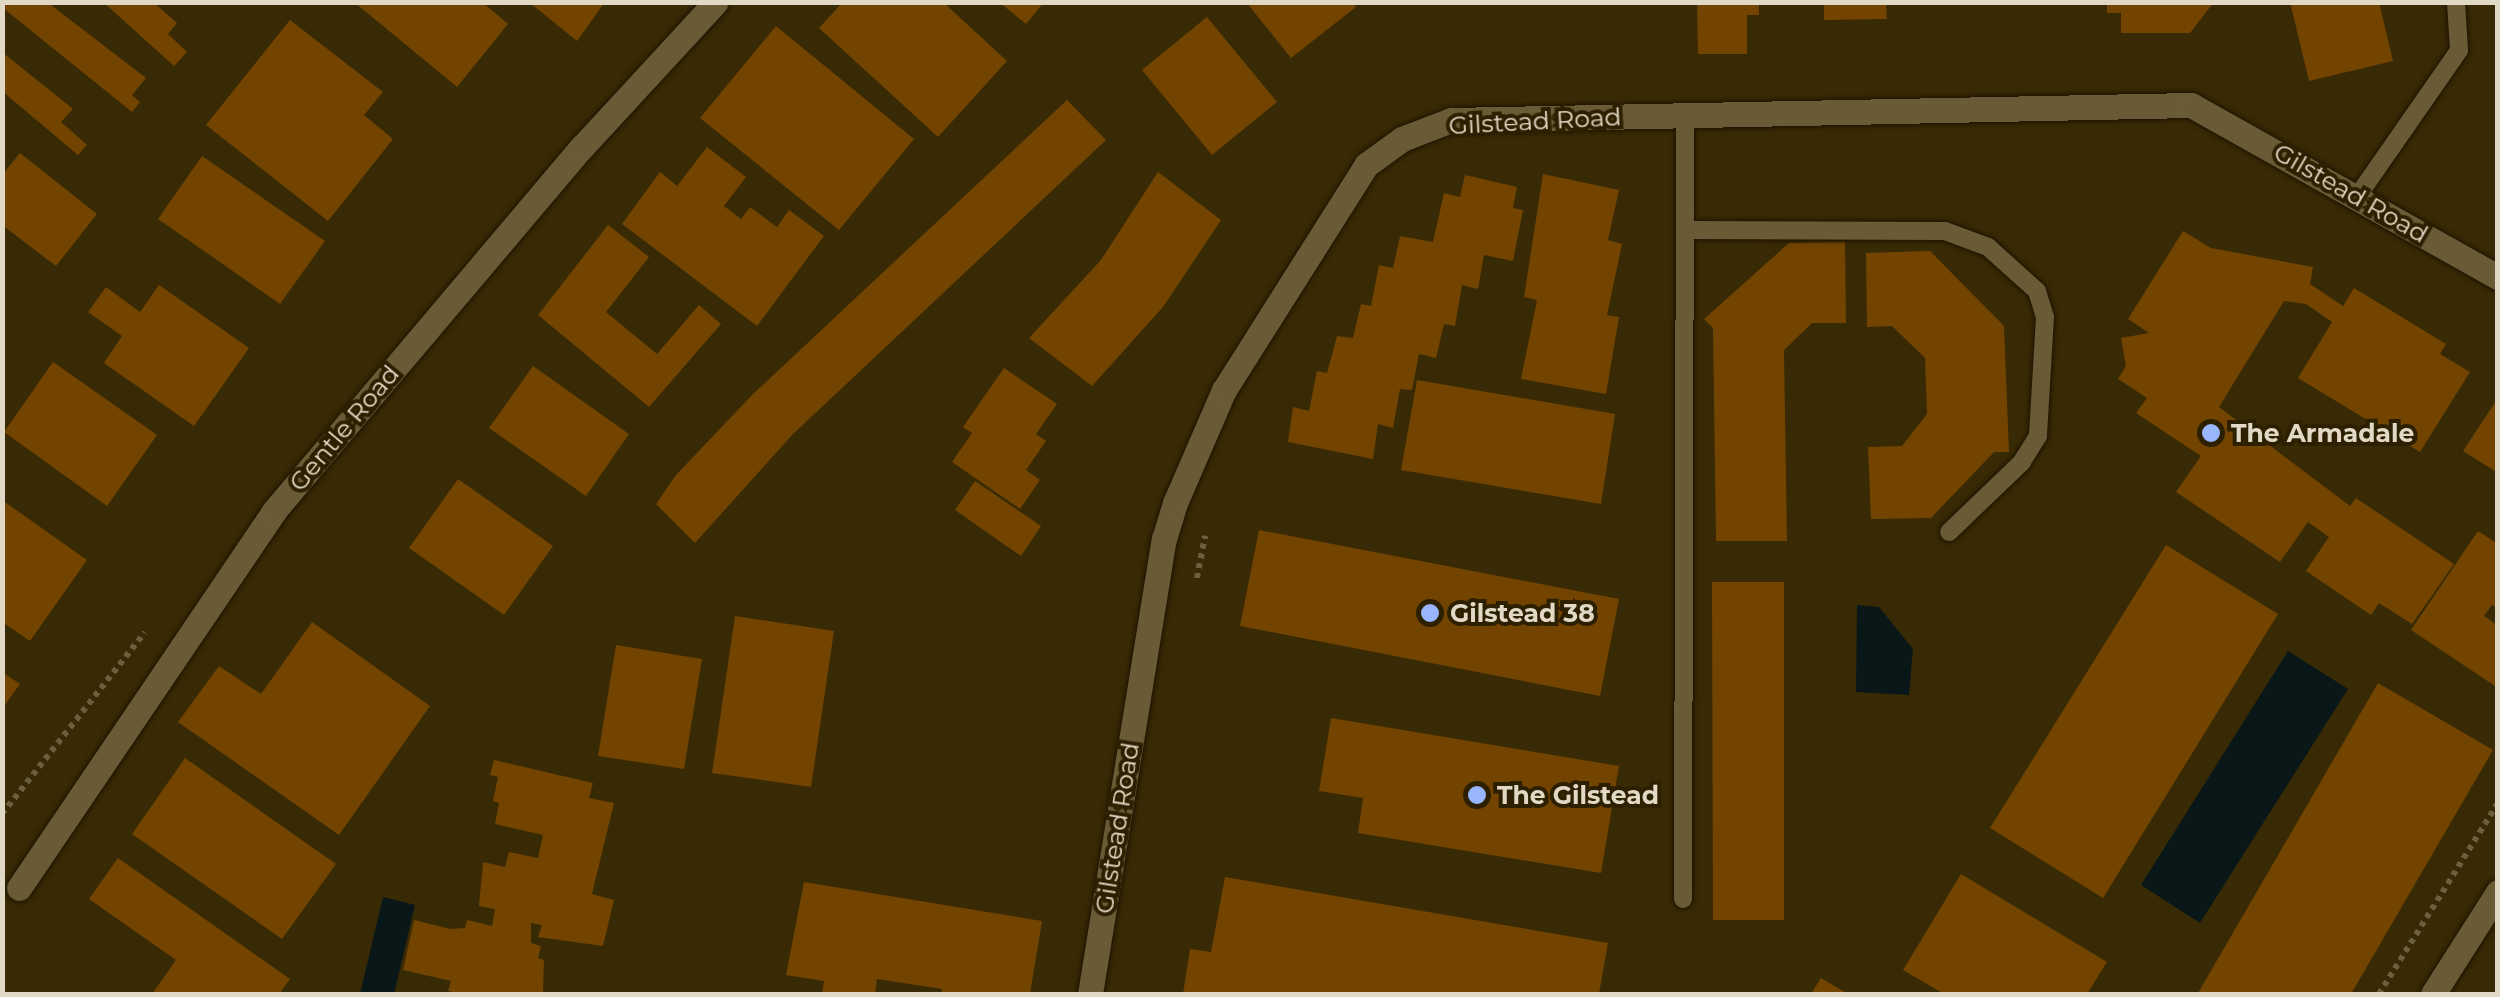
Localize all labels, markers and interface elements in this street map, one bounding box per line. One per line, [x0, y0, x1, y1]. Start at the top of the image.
street label: Gilstead Road [1448, 101, 1622, 141]
street label: Gilstead Road [2269, 137, 2433, 249]
street label: Gentle Road [283, 359, 405, 497]
place label: The Armadale [2231, 418, 2414, 448]
marker: The Armadale [2200, 422, 2222, 444]
place label: Gilstead 38 [1450, 598, 1595, 628]
marker: Gilstead 38 [1419, 602, 1441, 624]
street label: Gilstead Road [1089, 740, 1145, 916]
place label: The Gilstead [1497, 780, 1659, 810]
marker: The Gilstead [1466, 784, 1488, 806]

